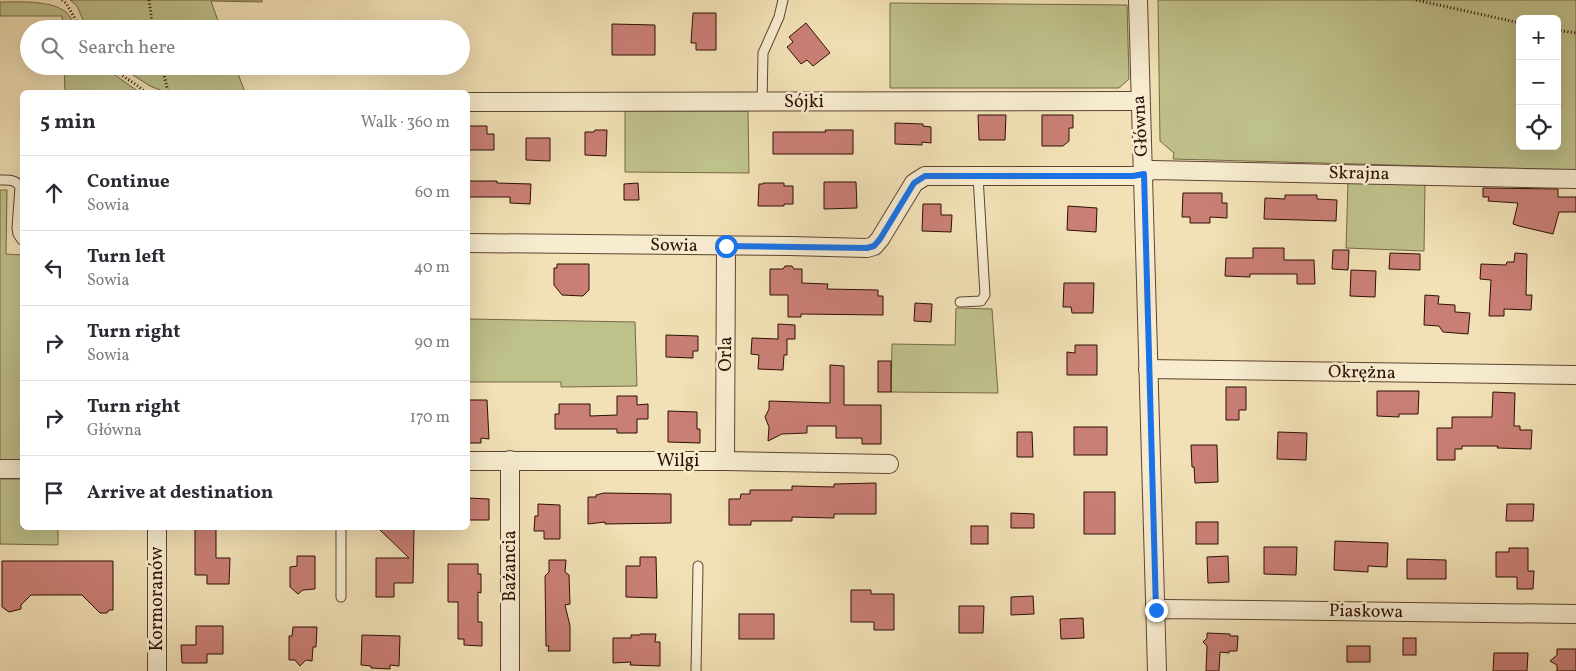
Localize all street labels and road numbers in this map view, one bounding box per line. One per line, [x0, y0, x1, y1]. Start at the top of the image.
street label: Sójki [784, 90, 824, 115]
street label: Główna [1127, 95, 1155, 157]
street label: Skrajna [1328, 161, 1390, 187]
street label: Sowia [650, 233, 698, 259]
street label: Orla [714, 336, 739, 372]
street label: Okrężna [1328, 360, 1396, 386]
street label: Wilgi [657, 449, 699, 474]
street label: Bażancia [498, 530, 523, 602]
street label: Kormoranów [145, 547, 170, 651]
street label: Piaskowa [1329, 599, 1403, 625]

